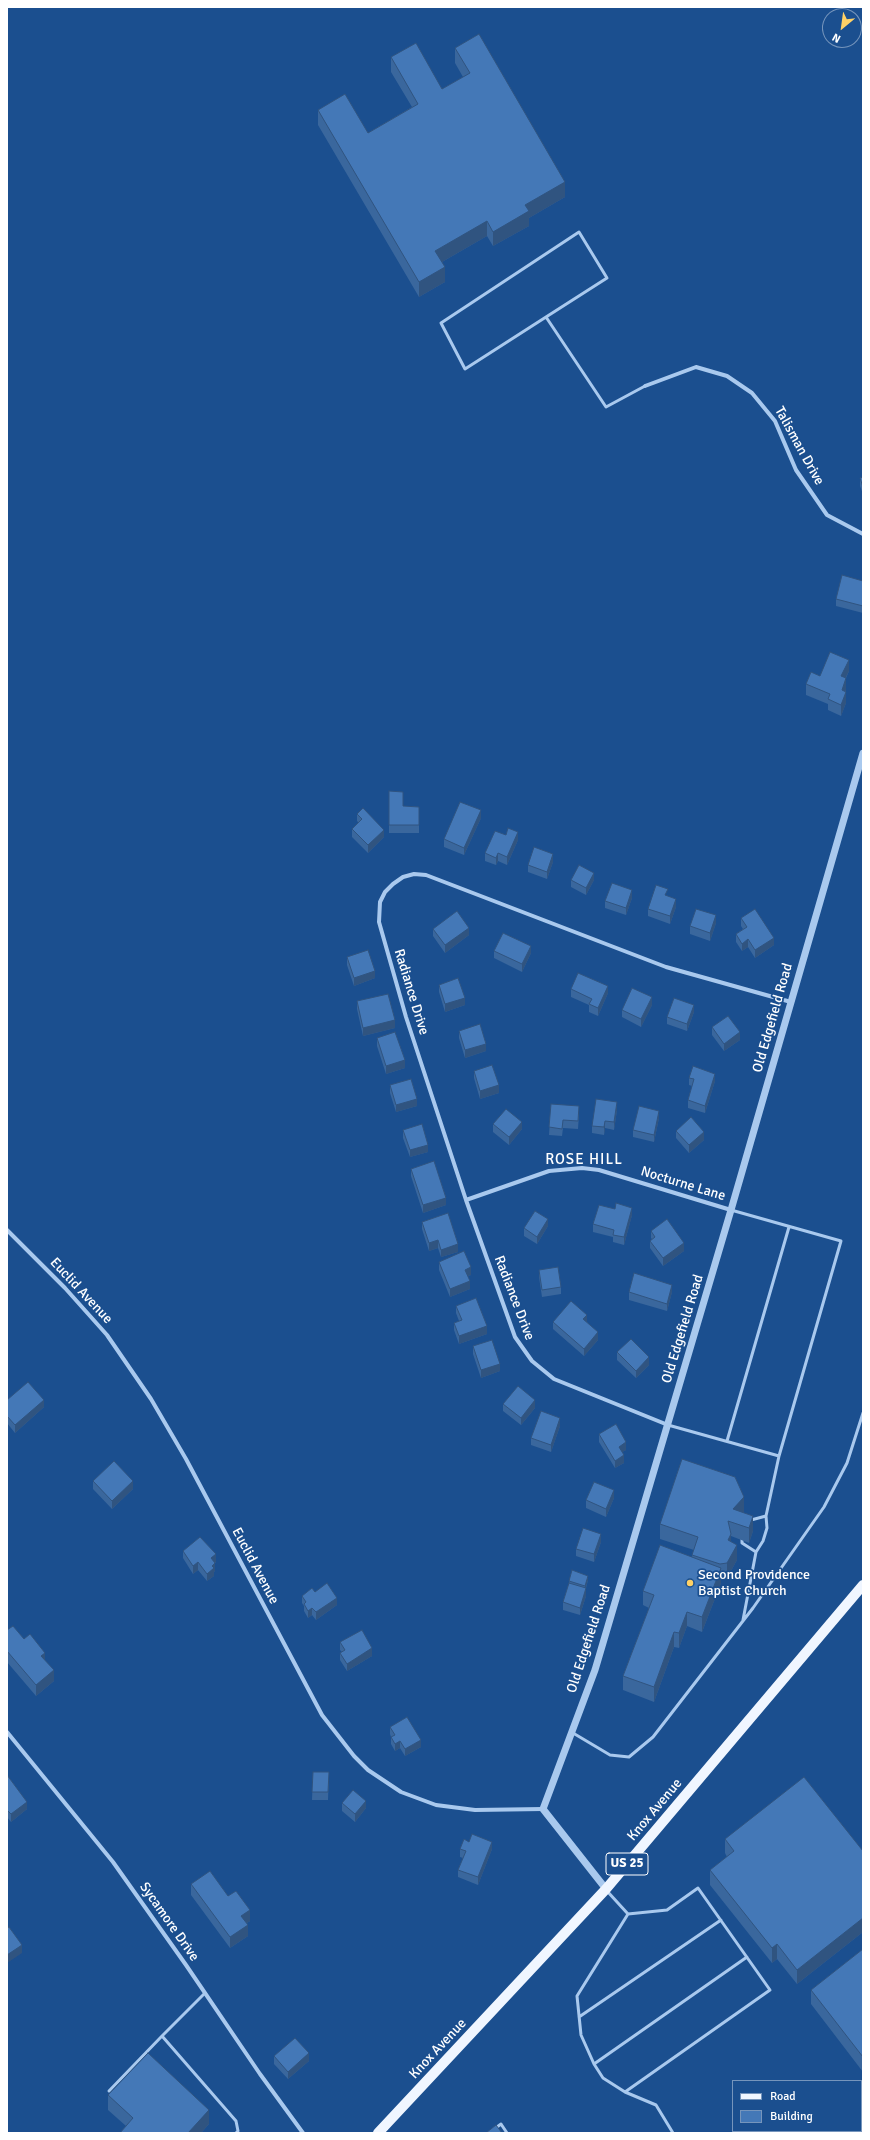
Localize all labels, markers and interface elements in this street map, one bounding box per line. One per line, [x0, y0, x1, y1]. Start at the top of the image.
north arrow [822, 8, 862, 48]
text: N [830, 31, 843, 46]
street label: Talisman Drive [771, 404, 827, 488]
street label: Radiance Drive [390, 947, 432, 1037]
street label: Old Edgefield Road [749, 961, 797, 1075]
district label: ROSE HILL [545, 1151, 623, 1169]
street label: Nocturne Lane [639, 1163, 727, 1205]
street label: Radiance Drive [490, 1253, 538, 1343]
street label: Euclid Avenue [46, 1255, 116, 1327]
street label: Old Edgefield Road [658, 1273, 708, 1385]
street label: Euclid Avenue [228, 1525, 282, 1607]
place label: Second Providence Baptist Church [698, 1567, 810, 1600]
marker: Second Providence Baptist Church [685, 1578, 695, 1588]
street label: Old Edgefield Road [564, 1583, 614, 1695]
street label: Knox Avenue [624, 1775, 686, 1845]
road number: US 25 [606, 1853, 648, 1875]
street label: Sycamore Drive [136, 1879, 202, 1965]
street label: Knox Avenue [406, 2015, 470, 2083]
legend [732, 2080, 862, 2132]
text: Road [770, 2089, 796, 2104]
text: Building [770, 2109, 813, 2124]

